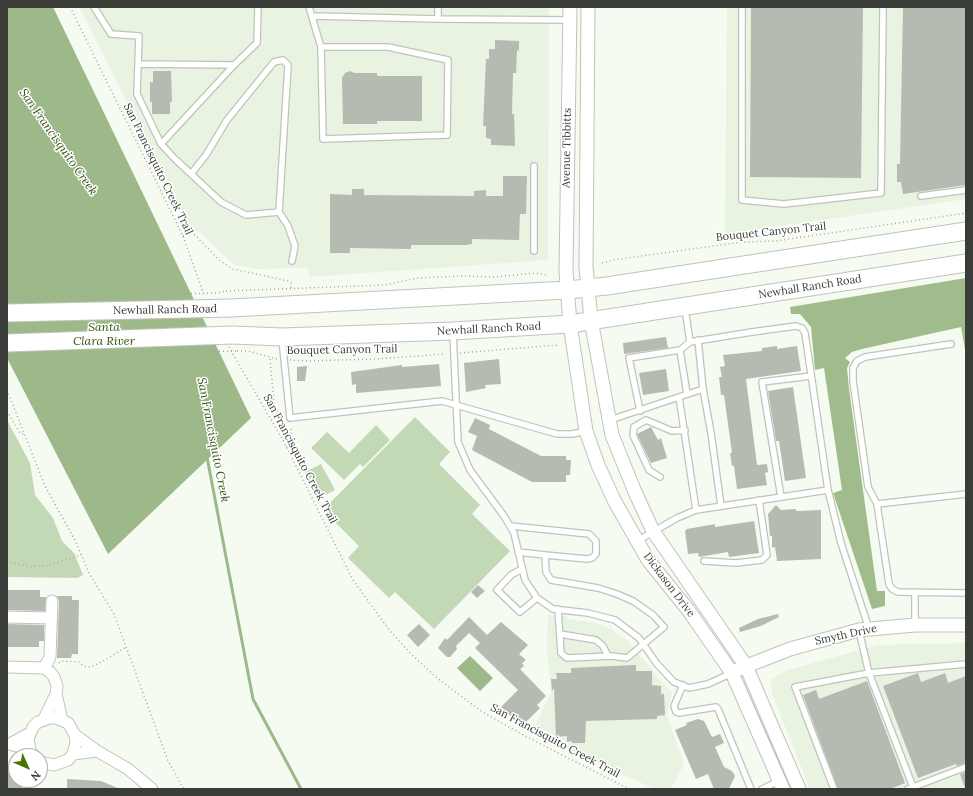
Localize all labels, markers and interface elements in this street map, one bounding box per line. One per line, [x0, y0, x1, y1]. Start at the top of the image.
water label: San Francisquito Creek [16, 86, 100, 198]
street label: San Francisquito Creek Trail [120, 101, 196, 237]
street label: Avenue Tibbitts [560, 108, 574, 188]
street label: Bouquet Canyon Trail [715, 220, 827, 244]
street label: Newhall Ranch Road [757, 272, 863, 302]
street label: Newhall Ranch Road [113, 302, 217, 318]
street label: Newhall Ranch Road [437, 320, 541, 338]
water label: Santa Clara River [73, 321, 135, 349]
street label: Bouquet Canyon Trail [287, 342, 397, 358]
water label: San Francisquito Creek [194, 377, 232, 503]
street label: San Francisquito Creek Trail [260, 392, 340, 526]
street label: Dickason Drive [640, 550, 698, 620]
street label: Smyth Drive [814, 622, 878, 648]
street label: San Francisquito Creek Trail [488, 701, 622, 781]
north arrow [8, 748, 48, 788]
text: N [28, 768, 44, 784]

